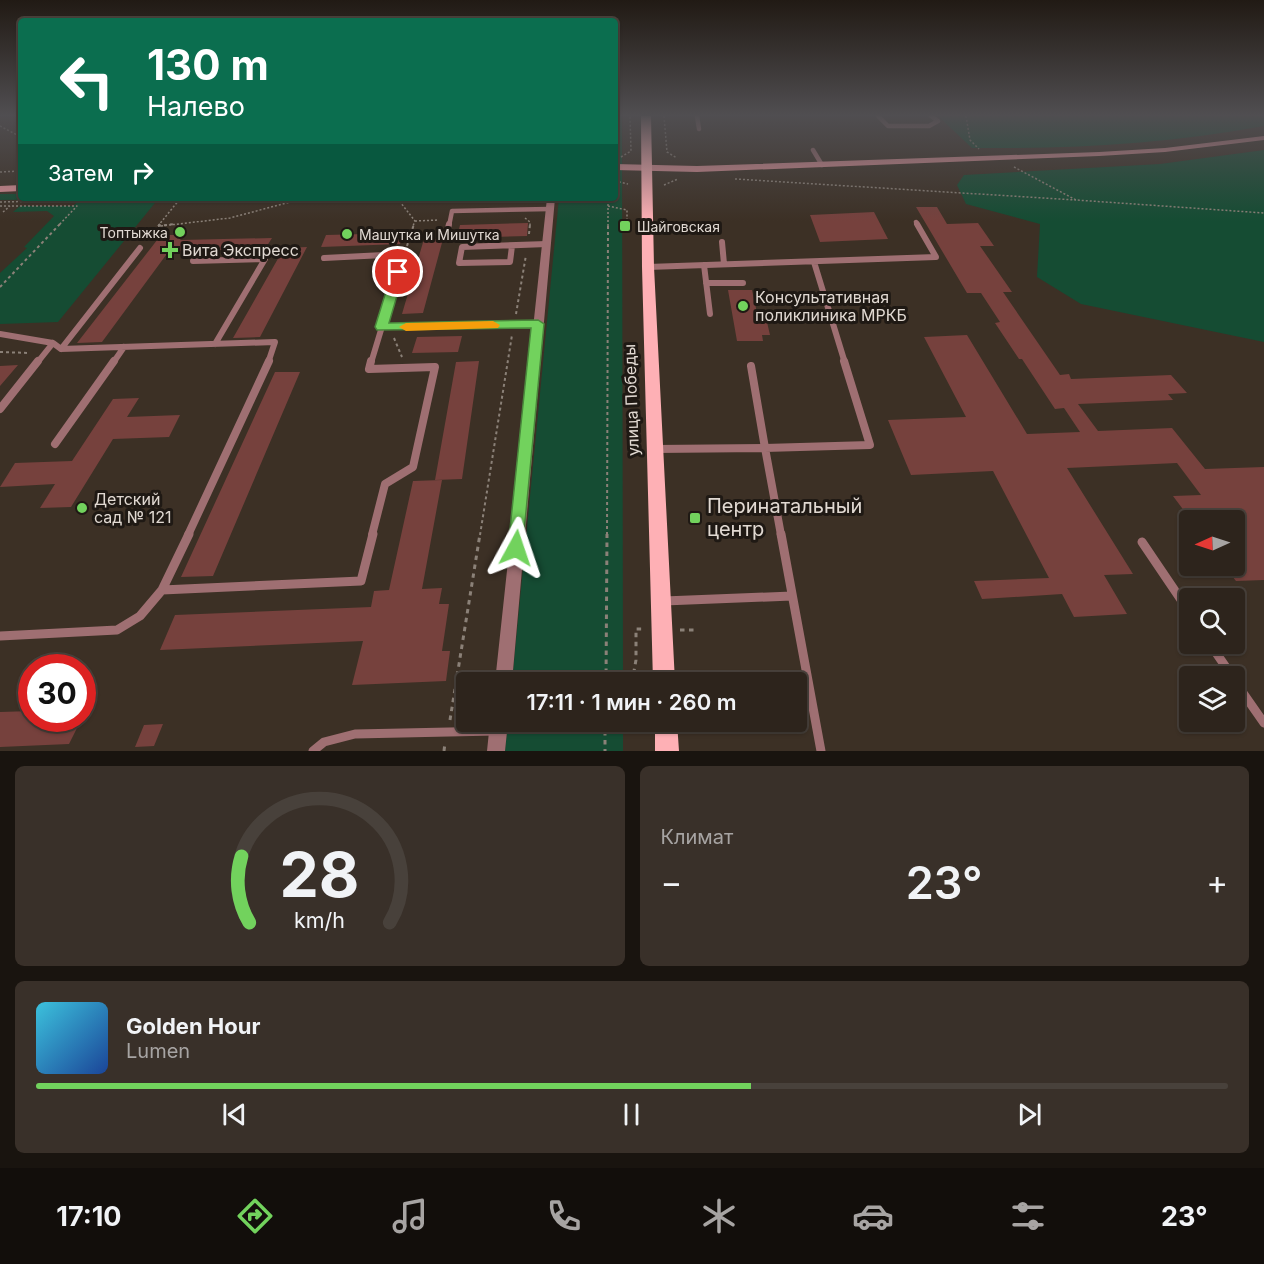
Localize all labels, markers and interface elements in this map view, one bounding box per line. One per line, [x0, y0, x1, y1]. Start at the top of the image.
text: 130 m [147, 39, 269, 90]
icon: left [48, 42, 126, 120]
text: Налево [147, 90, 245, 123]
icon: right [126, 156, 159, 189]
text: Затем [48, 160, 114, 186]
place label: Шайговская [637, 218, 720, 235]
marker: Шайговская [618, 219, 632, 233]
place label: Топтыжка [100, 224, 168, 241]
marker: Топтыжка [173, 225, 187, 239]
place label: Машутка и Мишутка [359, 226, 500, 243]
marker: Машутка и Мишутка [340, 227, 354, 241]
place label: Вита Экспресс [182, 240, 299, 260]
marker: Вита Экспресс [163, 243, 177, 257]
pin [372, 246, 423, 297]
icon: arrive [381, 255, 414, 288]
place label: Консультативная поликлиника МРКБ [755, 287, 907, 325]
marker: Консультативная поликлиника МРКБ [736, 299, 750, 313]
street label: улица Победы [619, 344, 643, 456]
place label: Детский сад № 121 [94, 489, 172, 527]
place label: Перинатальный центр [707, 494, 862, 541]
marker: Детский сад № 121 [75, 501, 89, 515]
north arrow [1179, 510, 1245, 576]
map controls [1179, 510, 1245, 732]
marker: Перинатальный центр [688, 511, 702, 525]
position arrow [484, 516, 548, 580]
button: search [1179, 588, 1245, 654]
speed limit sign: 30 [18, 654, 96, 732]
button: layers [1179, 666, 1245, 732]
text: 17:11 · 1 мин · 260 m [526, 689, 737, 715]
text: Климат [661, 825, 733, 849]
text: 28 [280, 837, 360, 912]
text: 23° [906, 855, 983, 910]
text: − [661, 862, 682, 902]
text: + [1206, 862, 1228, 902]
text: km/h [294, 907, 345, 933]
text: Golden Hour [126, 1013, 260, 1039]
text: Lumen [126, 1039, 190, 1063]
icon: previous [218, 1098, 251, 1131]
icon: pause [615, 1098, 648, 1131]
icon: next [1013, 1098, 1046, 1131]
icon: directions [234, 1195, 276, 1237]
icon: music [389, 1195, 431, 1237]
icon: phone [543, 1195, 585, 1237]
icon: climate [698, 1195, 740, 1237]
icon: car [852, 1195, 894, 1237]
icon: filters [1007, 1195, 1049, 1237]
text: 17:10 [56, 1200, 122, 1233]
text: 23° [1161, 1200, 1208, 1233]

